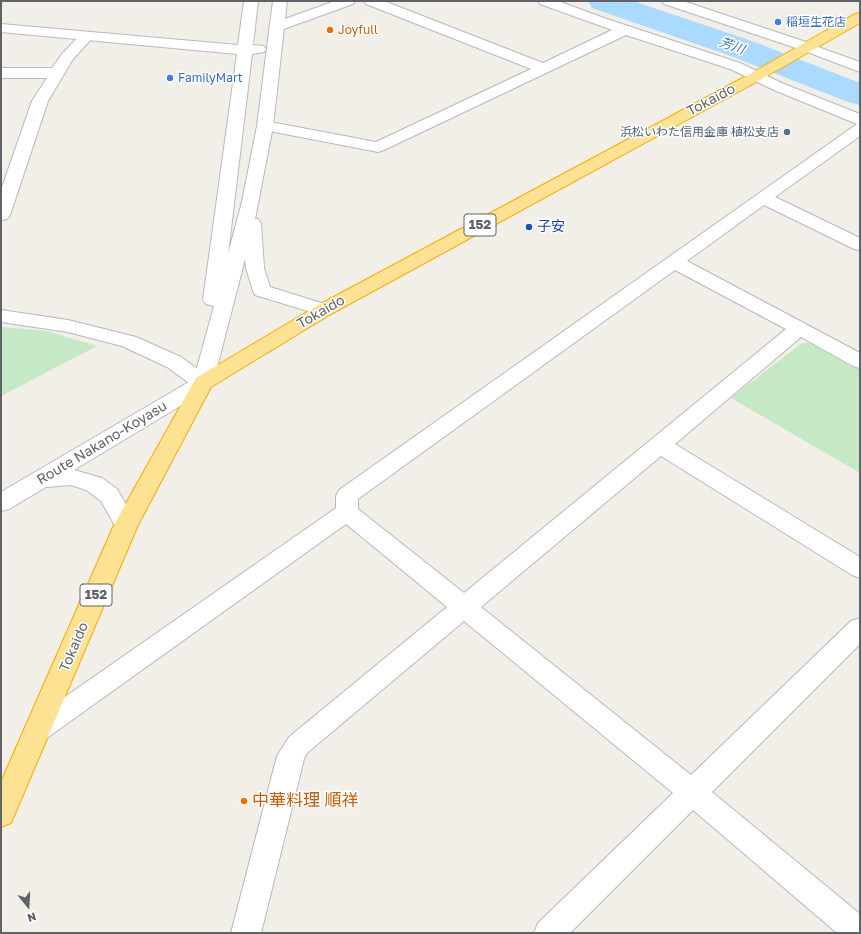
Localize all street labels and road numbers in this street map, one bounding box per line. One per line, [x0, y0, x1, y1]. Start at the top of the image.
street label: Tokaido [684, 80, 738, 120]
road number: 152 [464, 214, 496, 236]
street label: Tokaido [294, 292, 348, 332]
street label: Route Nakano-Koyasu [34, 397, 170, 489]
road number: 152 [80, 584, 112, 606]
street label: Tokaido [56, 620, 92, 674]

